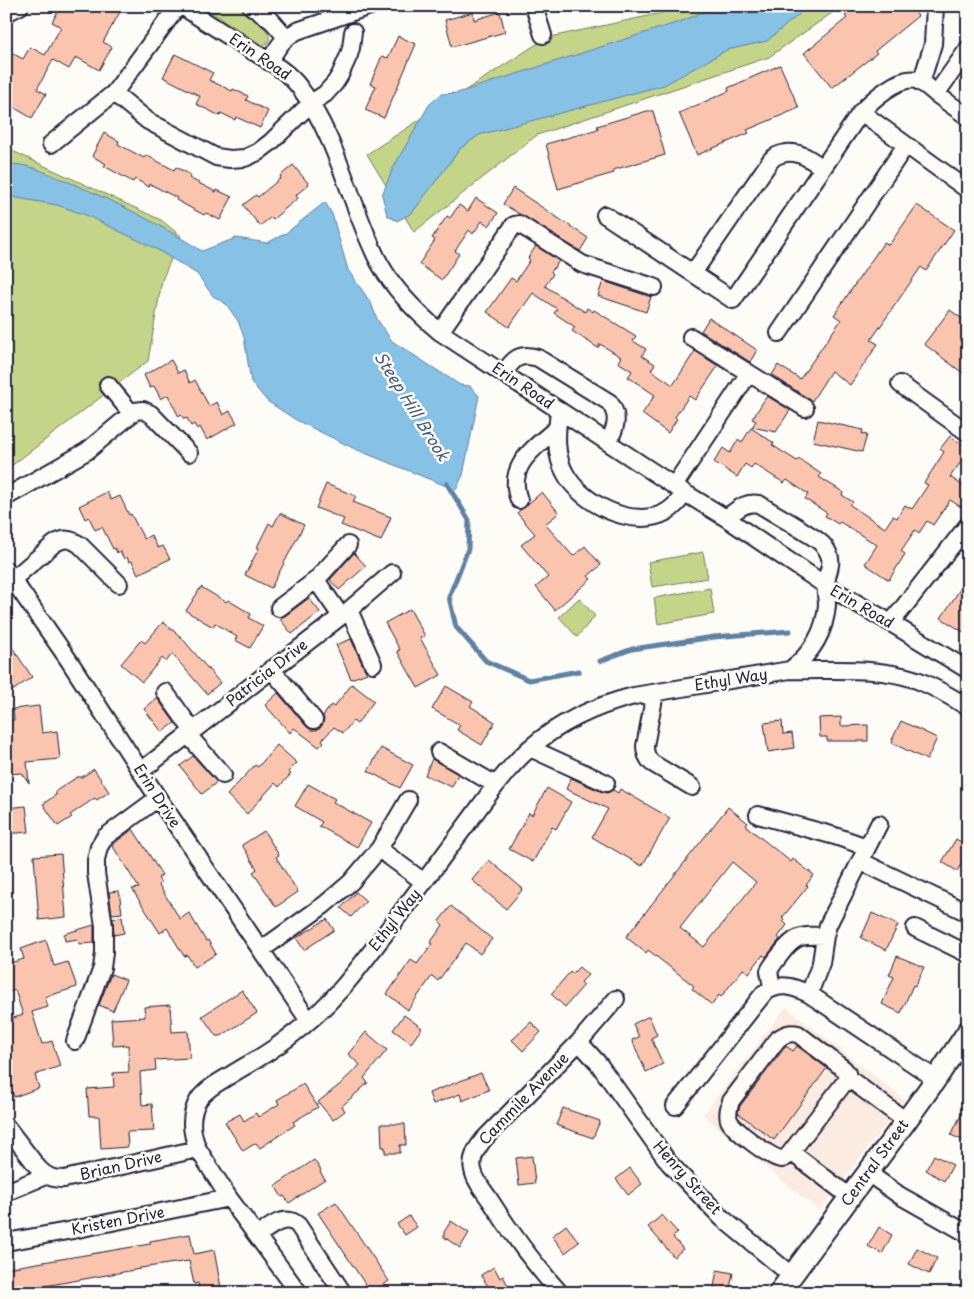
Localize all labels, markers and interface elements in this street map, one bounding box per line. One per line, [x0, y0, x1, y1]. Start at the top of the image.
street label: Erin Road [225, 27, 296, 85]
water label: Steep Hill Brook [370, 346, 457, 466]
street label: Erin Road [488, 356, 559, 414]
street label: Erin Road [827, 578, 899, 633]
street label: Patricia Drive [220, 633, 312, 711]
street label: Ethyl Way [692, 661, 769, 696]
street label: Erin Drive [129, 759, 188, 832]
street label: Ethyl Way [362, 883, 426, 955]
street label: Cammile Avenue [473, 1046, 573, 1150]
street label: Central Street [834, 1114, 913, 1210]
street label: Henry Street [648, 1135, 728, 1219]
street label: Brian Drive [77, 1144, 164, 1185]
street label: Kristen Drive [69, 1199, 166, 1240]

